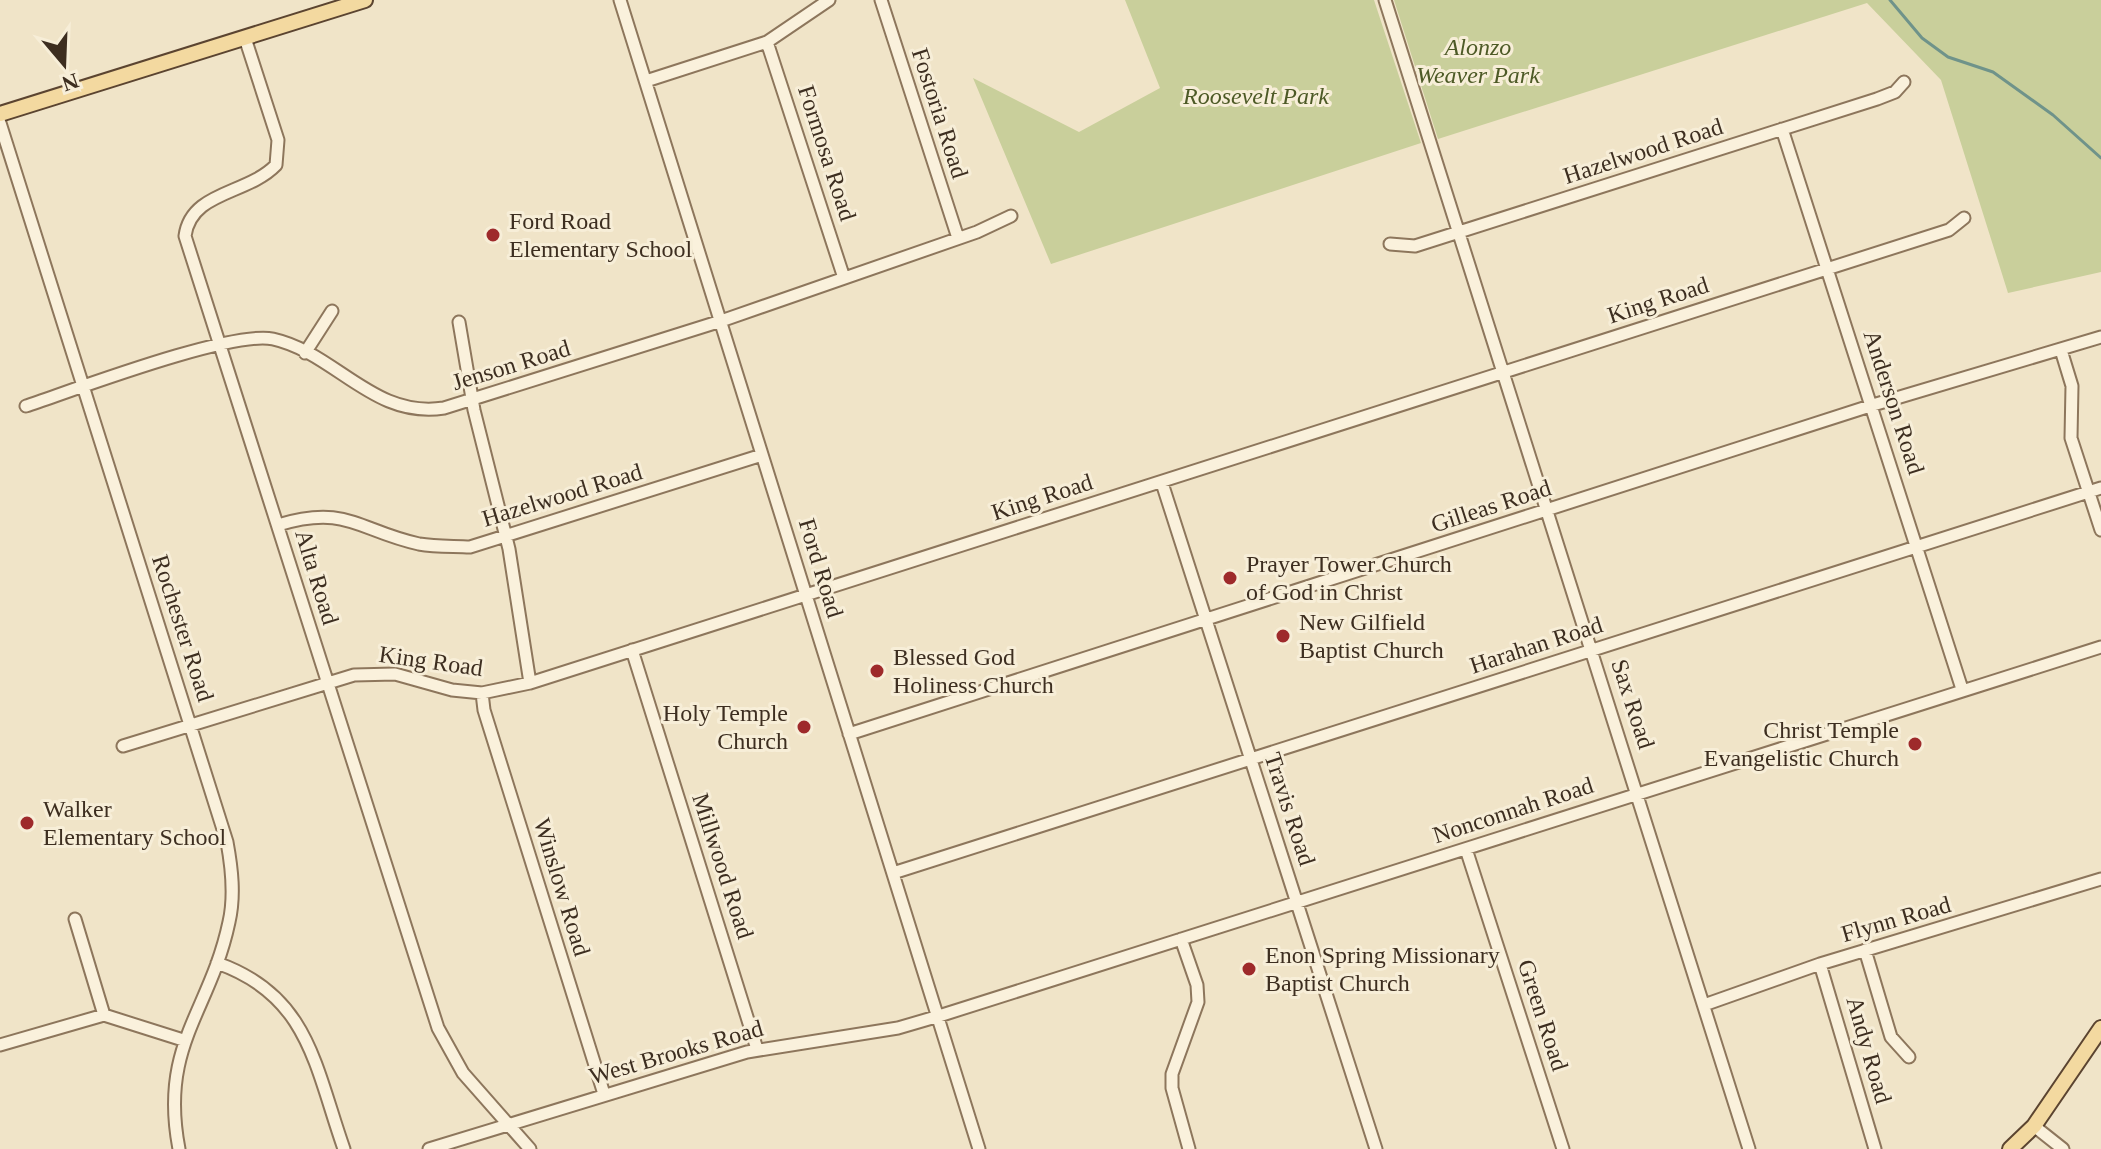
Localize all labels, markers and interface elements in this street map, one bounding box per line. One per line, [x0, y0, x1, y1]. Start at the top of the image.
north arrow [24, 24, 104, 104]
park label: Alonzo Weaver Park [1416, 34, 1540, 88]
street label: Fostoria Road [907, 45, 973, 181]
text: N [59, 68, 82, 97]
street label: Formosa Road [793, 82, 861, 224]
park label: Roosevelt Park [1182, 83, 1329, 109]
street label: Hazelwood Road [1560, 113, 1726, 189]
place label: Ford Road Elementary School [509, 208, 693, 262]
marker: Ford Road Elementary School [484, 226, 502, 244]
street label: King Road [1604, 271, 1712, 329]
street label: Anderson Road [1858, 327, 1930, 477]
street label: Jenson Road [449, 335, 573, 395]
street label: Hazelwood Road [479, 458, 645, 532]
street label: King Road [988, 468, 1096, 526]
street label: Gilleas Road [1428, 474, 1554, 538]
street label: Ford Road [794, 515, 848, 621]
street label: Alta Road [290, 526, 344, 628]
street label: Rochester Road [147, 551, 219, 705]
place label: Prayer Tower Church of God in Christ [1246, 551, 1452, 605]
marker: Prayer Tower Church of God in Christ [1221, 569, 1239, 587]
place label: New Gilfield Baptist Church [1299, 609, 1444, 663]
street label: Harahan Road [1466, 611, 1606, 679]
marker: New Gilfield Baptist Church [1274, 627, 1292, 645]
street label: King Road [377, 641, 485, 681]
place label: Blessed God Holiness Church [893, 644, 1054, 698]
street label: Sax Road [1606, 656, 1660, 752]
marker: Blessed God Holiness Church [868, 662, 886, 680]
place label: Holy Temple Church [663, 700, 788, 754]
place label: Christ Temple Evangelistic Church [1704, 717, 1899, 771]
marker: Holy Temple Church [795, 718, 813, 736]
marker: Christ Temple Evangelistic Church [1906, 735, 1924, 753]
street label: Travis Road [1260, 749, 1320, 869]
street label: Nonconnah Road [1429, 772, 1597, 848]
street label: Millwood Road [687, 790, 759, 942]
place label: Walker Elementary School [43, 796, 227, 850]
marker: Walker Elementary School [18, 814, 36, 832]
street label: Winslow Road [529, 815, 595, 959]
street label: Flynn Road [1838, 891, 1954, 947]
place label: Enon Spring Missionary Baptist Church [1265, 942, 1500, 996]
street label: Green Road [1513, 956, 1573, 1074]
marker: Enon Spring Missionary Baptist Church [1240, 960, 1258, 978]
street label: Andy Road [1841, 994, 1897, 1106]
street label: West Brooks Road [586, 1015, 766, 1089]

